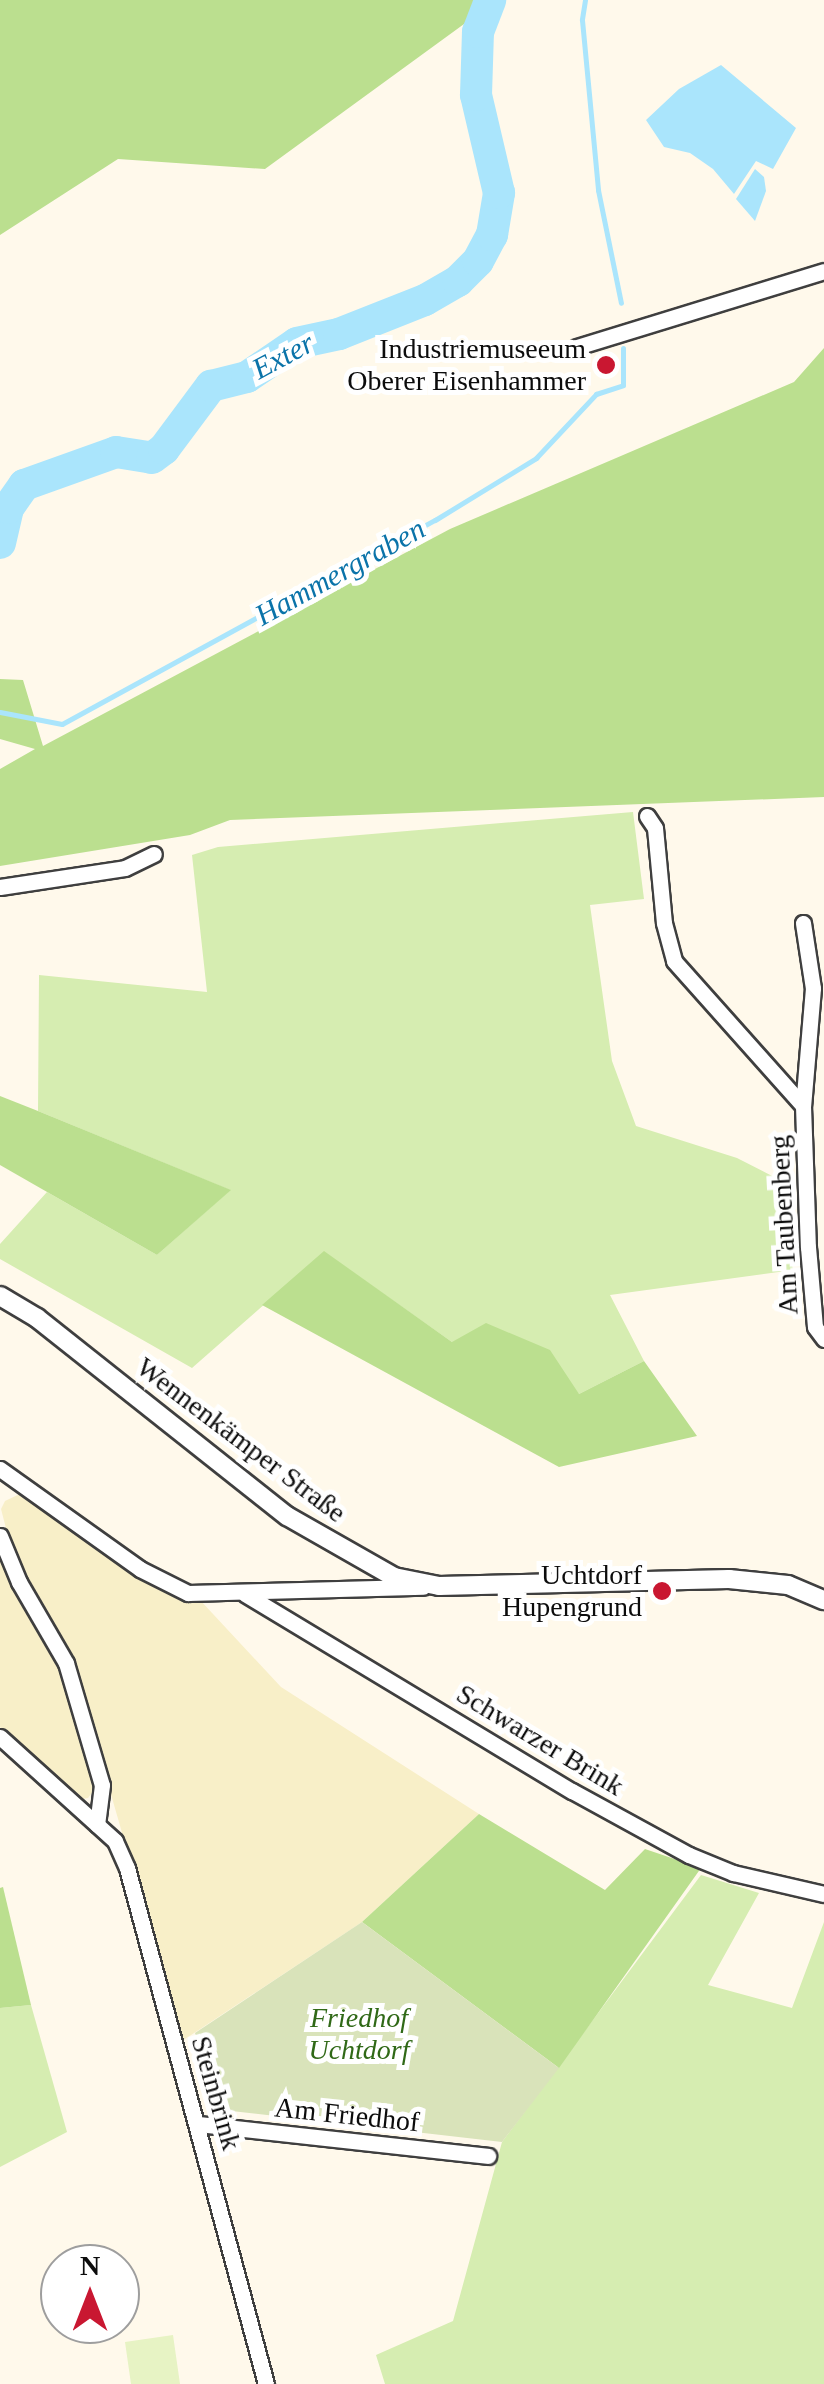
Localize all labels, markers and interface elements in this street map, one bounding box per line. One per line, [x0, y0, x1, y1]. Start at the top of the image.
water label: Exter [246, 325, 320, 387]
place label: Industriemuseeum Oberer Eisenhammer [347, 332, 586, 398]
marker: Industriemuseeum Oberer Eisenhammer [595, 354, 617, 376]
water label: Hammergraben [249, 510, 431, 634]
street label: Am Taubenberg [763, 1134, 805, 1316]
street label: Wennenkämper Straße [130, 1350, 352, 1530]
place label: Uchtdorf Hupengrund [502, 1558, 642, 1624]
marker: Uchtdorf Hupengrund [651, 1580, 673, 1602]
street label: Schwarzer Brink [450, 1677, 630, 1803]
park label: Friedhof Uchtdorf [308, 2001, 410, 2067]
street label: Steinbrink [184, 2032, 248, 2154]
street label: Am Friedhof [273, 2091, 421, 2139]
north arrow [40, 2244, 140, 2344]
text: N [80, 2250, 100, 2281]

